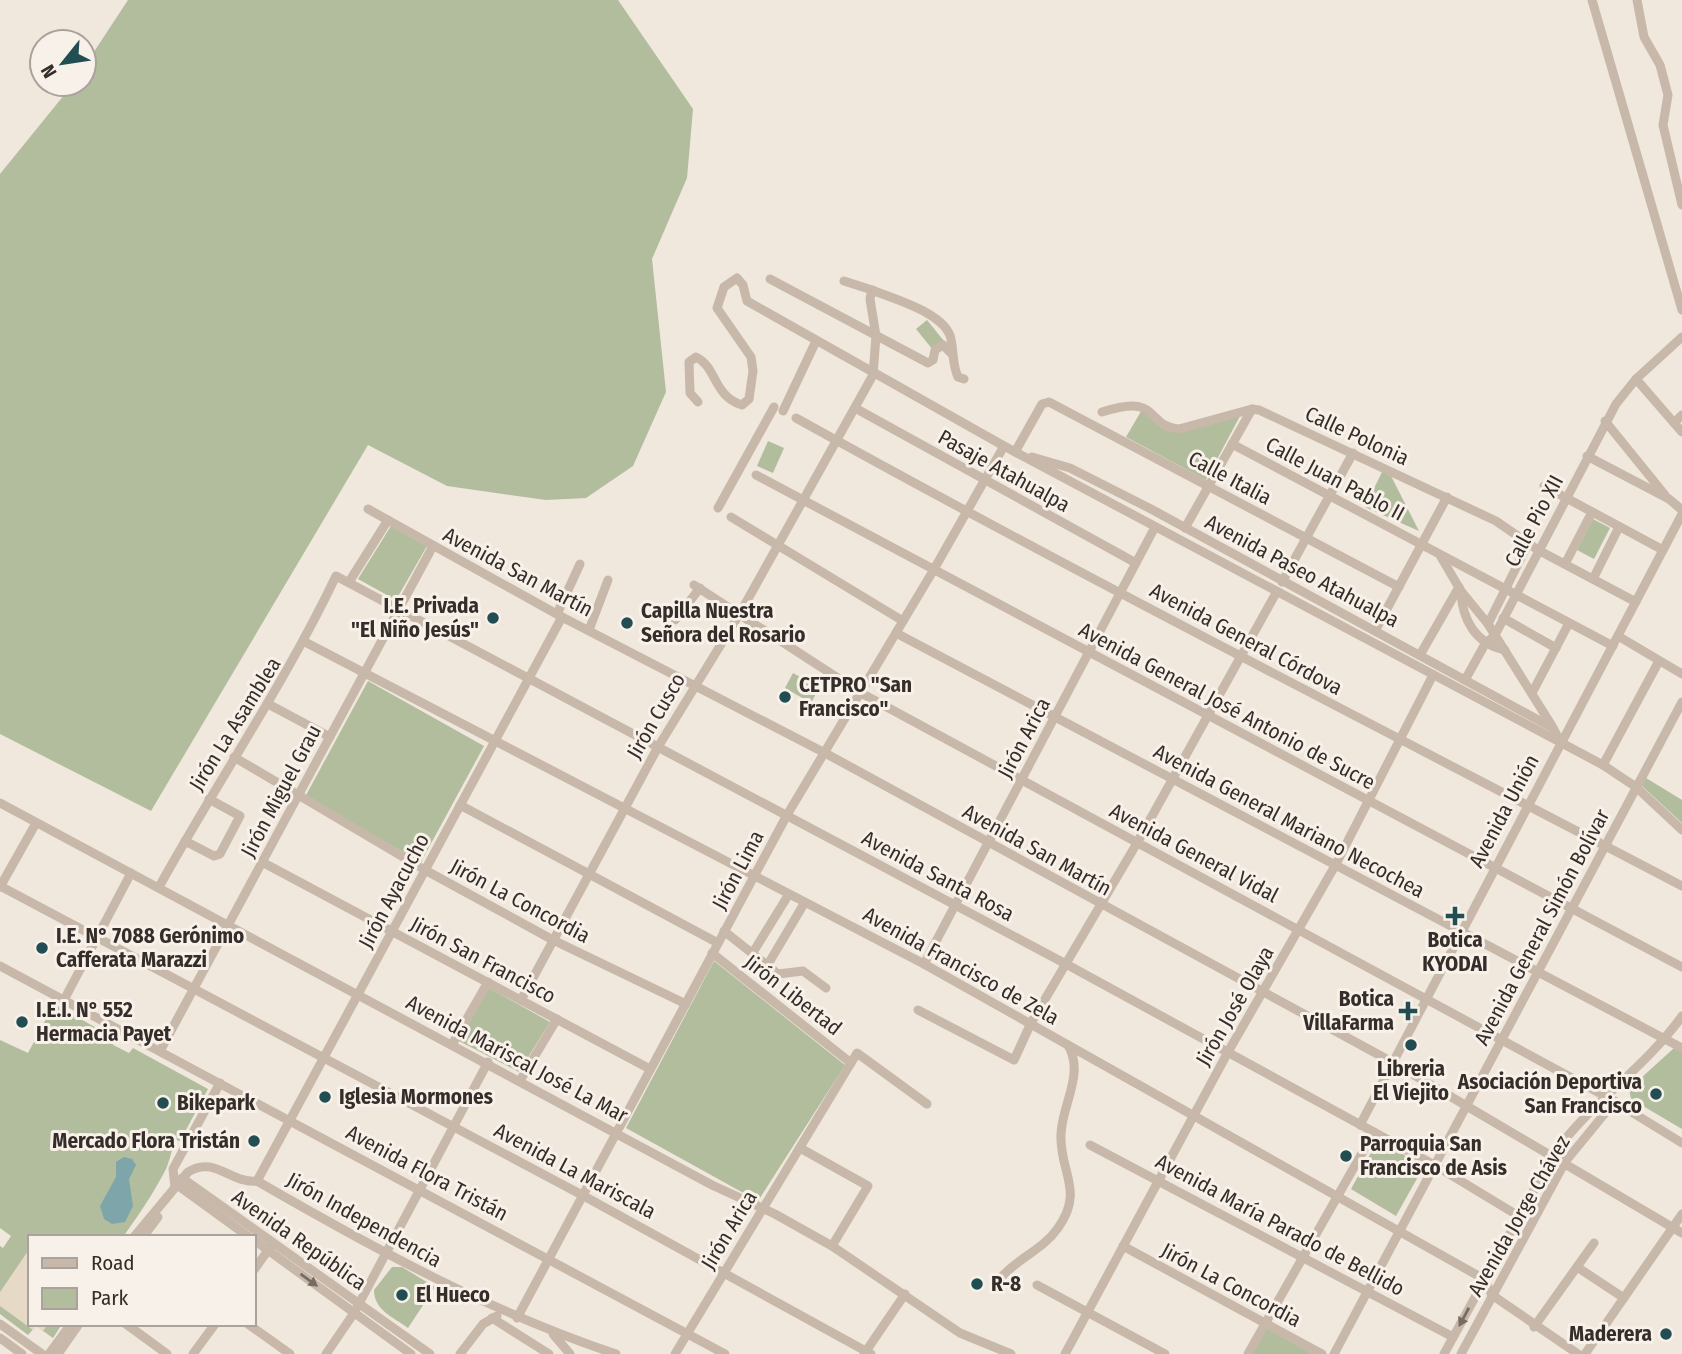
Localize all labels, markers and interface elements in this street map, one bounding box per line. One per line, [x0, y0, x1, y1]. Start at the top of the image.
north arrow [28, 28, 98, 98]
text: N [36, 61, 62, 82]
street label: Calle Polonia [1301, 401, 1413, 471]
street label: Pasaje Atahualpa [934, 424, 1074, 518]
street label: Calle Juan Pablo II [1261, 431, 1409, 527]
street label: Calle Italia [1184, 445, 1276, 511]
street label: Calle Pio XII [1499, 471, 1569, 571]
street label: Avenida Paseo Atahualpa [1201, 509, 1403, 633]
street label: Avenida San Martín [439, 522, 597, 622]
street label: Avenida General Córdova [1145, 577, 1347, 701]
place label: I.E. Privada "El Niño Jesús" [351, 593, 479, 643]
place label: Capilla Nuestra Señora del Rosario [641, 598, 805, 648]
marker: I.E. Privada "El Niño Jesús" [485, 610, 501, 626]
marker: Capilla Nuestra Señora del Rosario [619, 615, 635, 631]
street label: Avenida General José Antonio de Sucre [1074, 617, 1380, 795]
street label: Jirón La Asamblea [184, 652, 286, 796]
street label: Jirón Cusco [621, 668, 691, 764]
place label: CETPRO "San Francisco" [799, 672, 912, 722]
marker: CETPRO "San Francisco" [777, 689, 793, 705]
street label: Jirón Arica [992, 693, 1056, 783]
street label: Jirón Miguel Grau [235, 720, 327, 862]
street label: Avenida General Mariano Necochea [1149, 738, 1429, 904]
street label: Avenida Unión [1463, 750, 1545, 872]
street label: Avenida San Martín [958, 798, 1116, 902]
street label: Avenida General Vidal [1105, 798, 1283, 909]
street label: Avenida General Simón Bolívar [1469, 804, 1616, 1049]
street label: Avenida Santa Rosa [857, 825, 1019, 927]
street label: Jirón Lima [706, 826, 770, 914]
street label: Jirón Ayacucho [353, 829, 435, 953]
street label: Jirón La Concordia [446, 853, 594, 949]
street label: Avenida Francisco de Zela [859, 901, 1063, 1031]
marker: Botica KYODAI [1447, 908, 1463, 924]
street label: Jirón San Francisco [406, 911, 560, 1009]
place label: I.E. N° 7088 Gerónimo Cafferata Marazzi [56, 923, 244, 973]
place label: Botica KYODAI [1422, 927, 1488, 977]
marker: I.E. N° 7088 Gerónimo Cafferata Marazzi [34, 940, 50, 956]
street label: Jirón José Olaya [1190, 942, 1280, 1070]
street label: Jirón Libertad [739, 949, 847, 1041]
place label: Botica VillaFarma [1302, 986, 1394, 1036]
street label: Avenida Mariscal José La Mar [402, 989, 633, 1129]
place label: I.E.I. N° 552 Hermacia Payet [36, 997, 172, 1047]
marker: Botica VillaFarma [1400, 1003, 1416, 1019]
marker: I.E.I. N° 552 Hermacia Payet [14, 1014, 30, 1030]
marker: Libreria El Viejito [1403, 1037, 1419, 1053]
place label: Libreria El Viejito [1373, 1056, 1449, 1106]
place label: Asociación Deportiva San Francisco [1457, 1069, 1642, 1119]
place label: Iglesia Mormones [339, 1084, 493, 1110]
marker: Asociación Deportiva San Francisco [1648, 1086, 1664, 1102]
marker: Iglesia Mormones [317, 1089, 333, 1105]
place label: Bikepark [177, 1090, 256, 1116]
marker: Bikepark [155, 1095, 171, 1111]
street label: Avenida La Mariscala [490, 1117, 660, 1225]
street label: Avenida Flora Tristán [342, 1119, 512, 1227]
place label: Mercado Flora Tristán [52, 1128, 240, 1154]
place label: Parroquia San Francisco de Asis [1360, 1131, 1507, 1181]
street label: Avenida Jorge Chávez [1462, 1131, 1576, 1301]
marker: Mercado Flora Tristán [246, 1133, 262, 1149]
street label: Avenida María Parado de Bellido [1151, 1148, 1409, 1302]
marker: Parroquia San Francisco de Asis [1338, 1148, 1354, 1164]
street label: Jirón Independencia [282, 1167, 446, 1273]
street label: Avenida República [227, 1184, 371, 1296]
street label: Jirón Arica [695, 1186, 763, 1274]
legend [28, 1235, 256, 1326]
street label: Jirón La Concordia [1157, 1237, 1305, 1333]
text: Road [91, 1250, 135, 1276]
place label: R-8 [991, 1271, 1021, 1297]
one-way arrow [300, 1273, 318, 1287]
marker: R-8 [969, 1276, 985, 1292]
place label: El Hueco [416, 1282, 490, 1308]
text: Park [91, 1285, 129, 1311]
marker: El Hueco [394, 1287, 410, 1303]
one-way arrow [1458, 1307, 1470, 1326]
place label: Maderera [1569, 1321, 1652, 1347]
marker: Maderera [1658, 1326, 1674, 1342]

